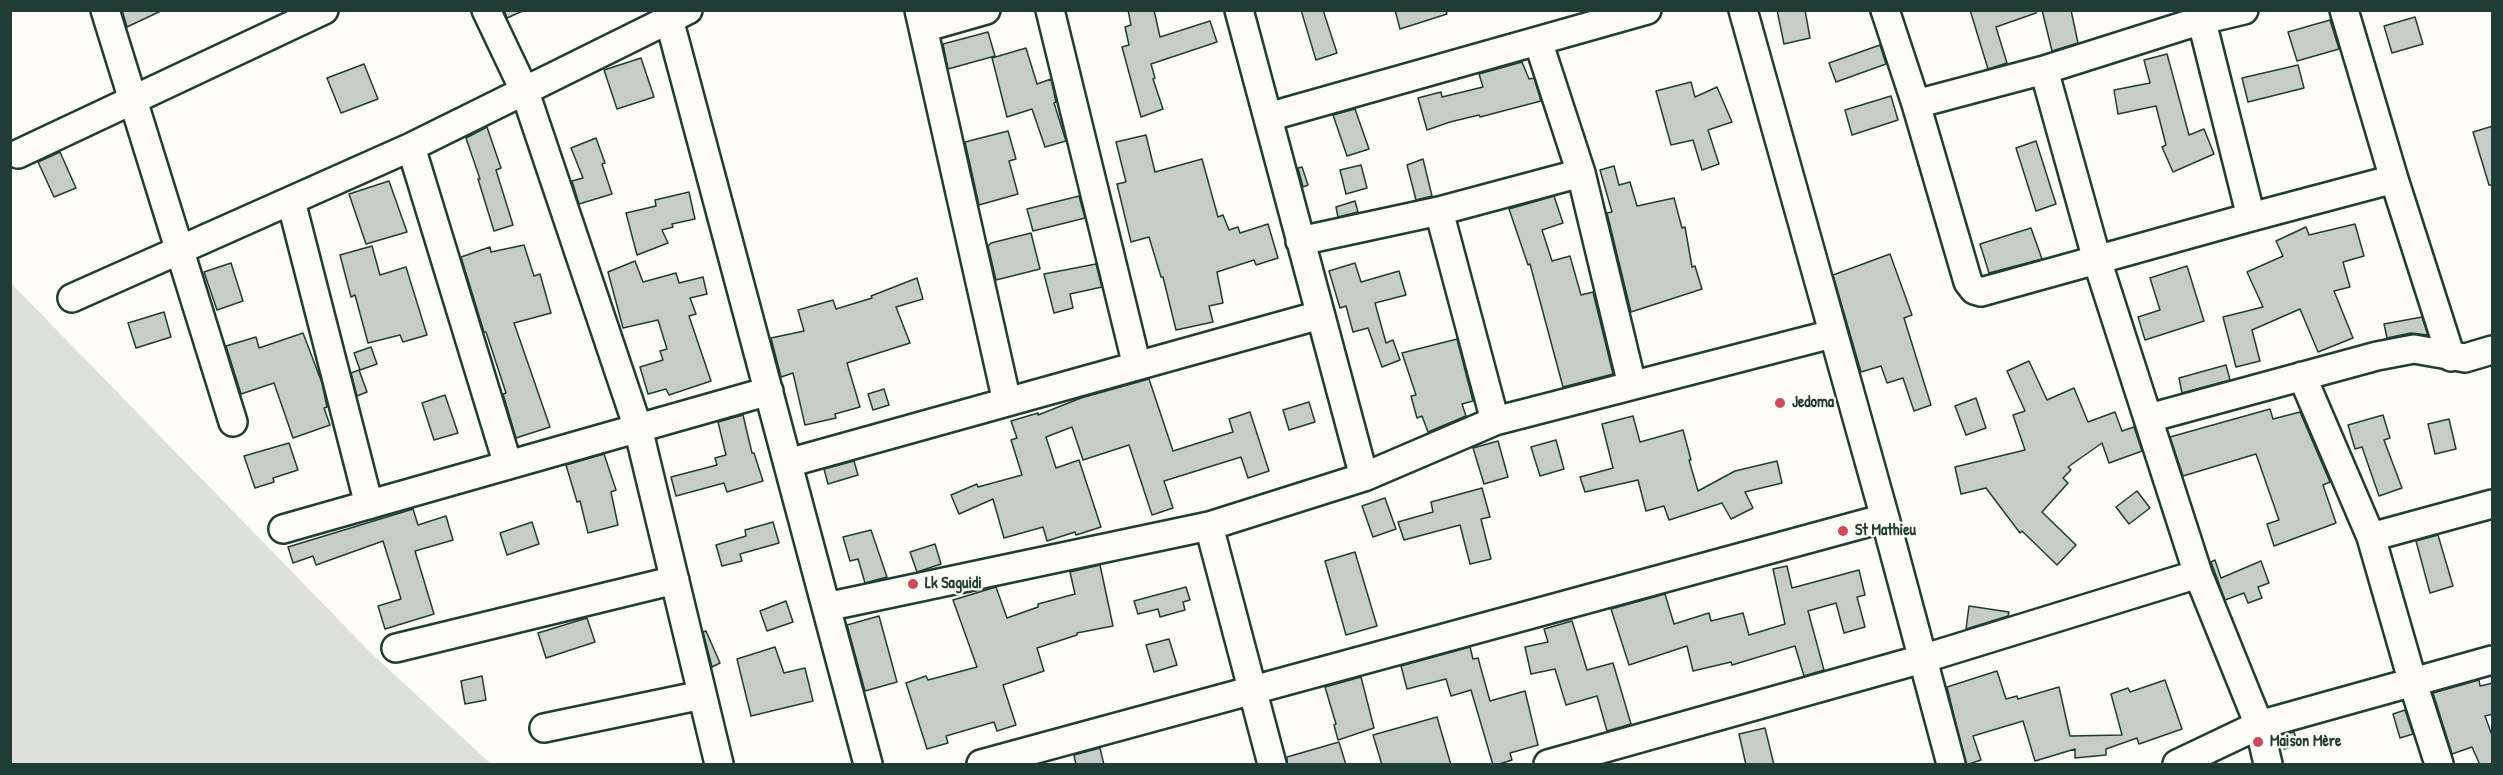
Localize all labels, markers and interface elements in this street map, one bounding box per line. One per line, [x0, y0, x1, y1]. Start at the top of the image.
place label: Jedoma [1792, 393, 1834, 413]
marker: Jedoma [1773, 396, 1787, 410]
place label: St Mathieu [1855, 521, 1916, 541]
marker: St Mathieu [1836, 524, 1850, 538]
place label: Lk Saguidi [925, 574, 982, 594]
marker: Lk Saguidi [906, 577, 920, 591]
place label: Maison Mère [2270, 732, 2341, 752]
marker: Maison Mère [2251, 735, 2265, 749]

